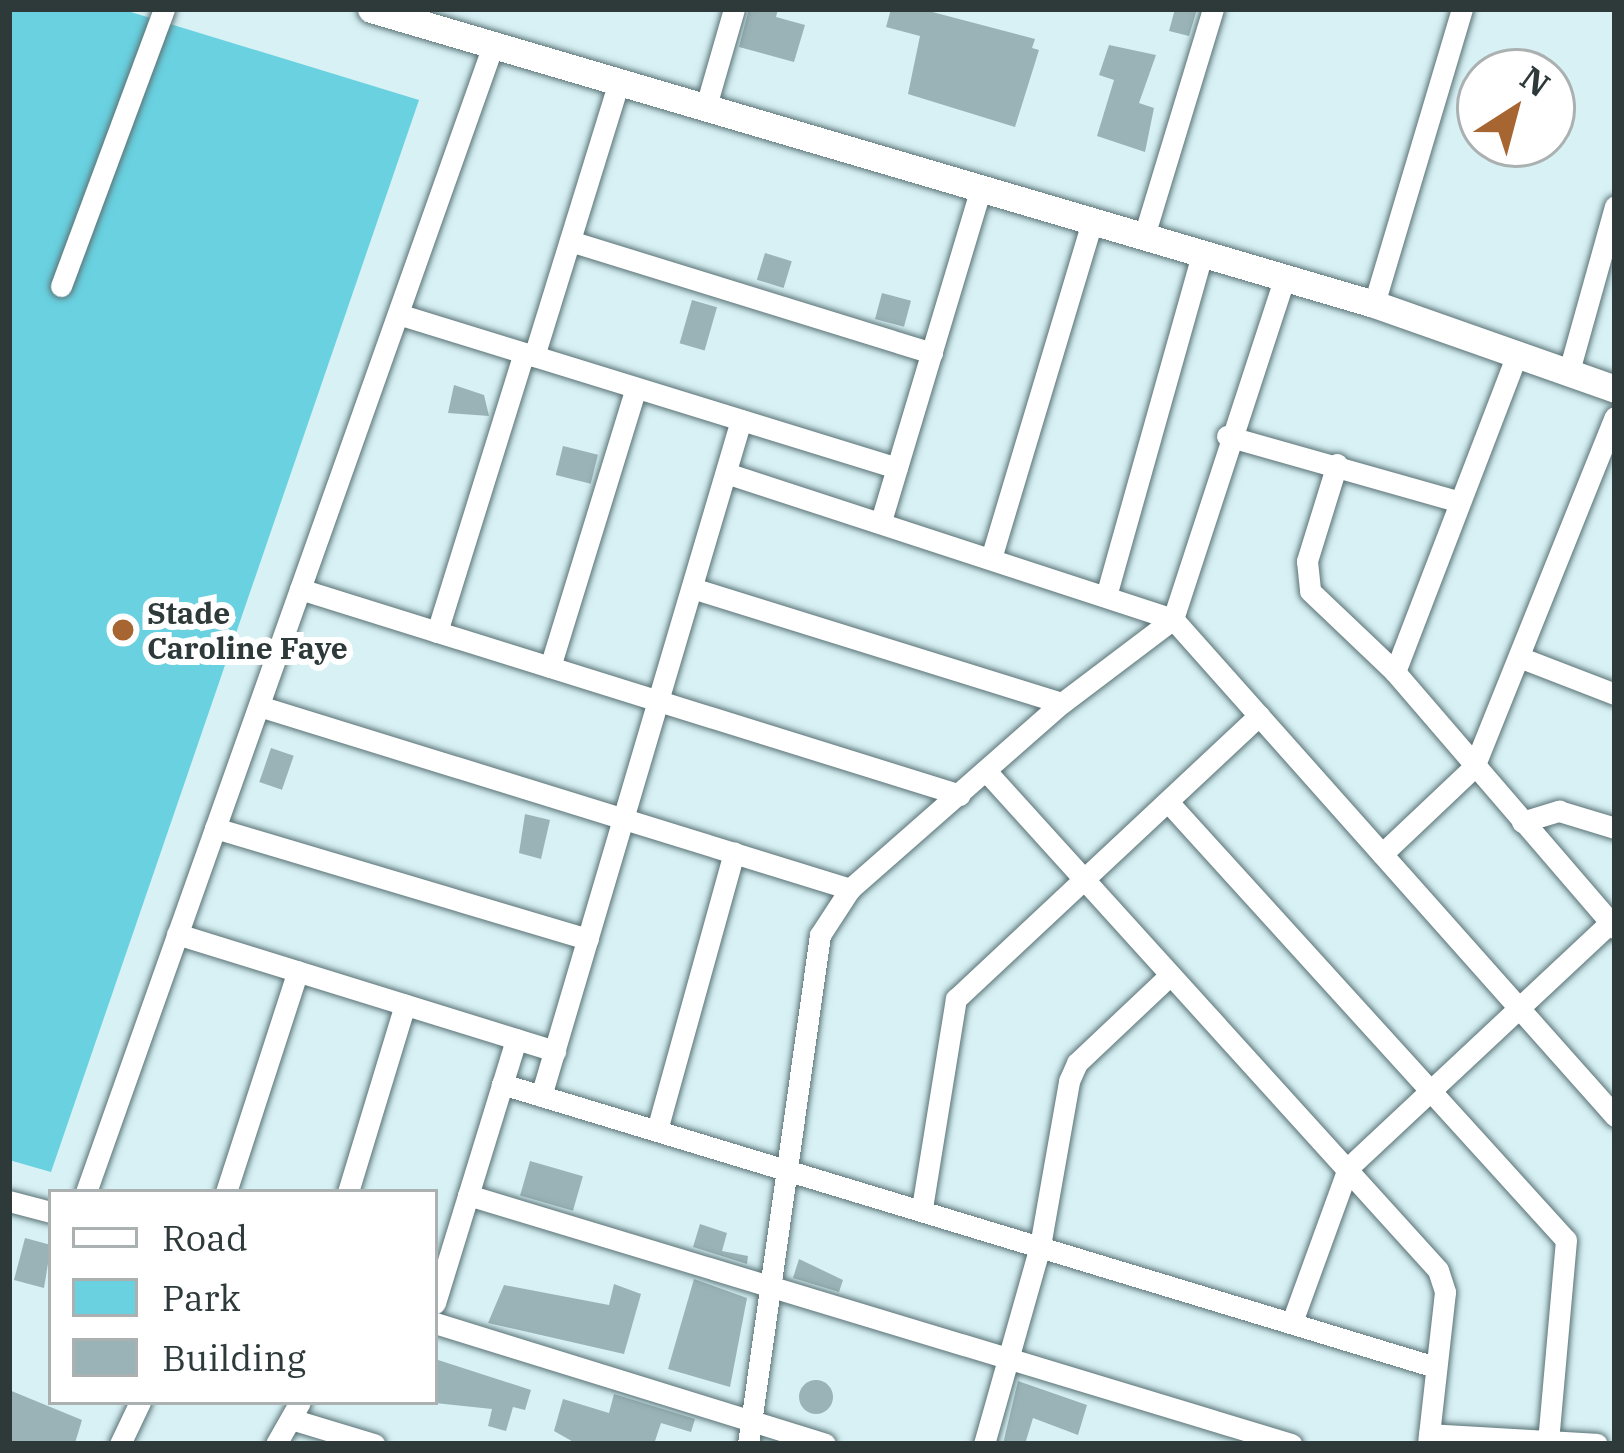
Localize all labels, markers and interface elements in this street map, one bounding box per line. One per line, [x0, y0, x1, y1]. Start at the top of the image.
north arrow [1456, 48, 1576, 168]
text: N [1512, 56, 1559, 106]
place label: Stade Caroline Faye [147, 595, 348, 666]
marker: Stade Caroline Faye [110, 617, 136, 643]
legend [48, 1189, 438, 1405]
text: Road [162, 1214, 248, 1261]
text: Park [162, 1274, 241, 1321]
text: Building [162, 1334, 306, 1381]

